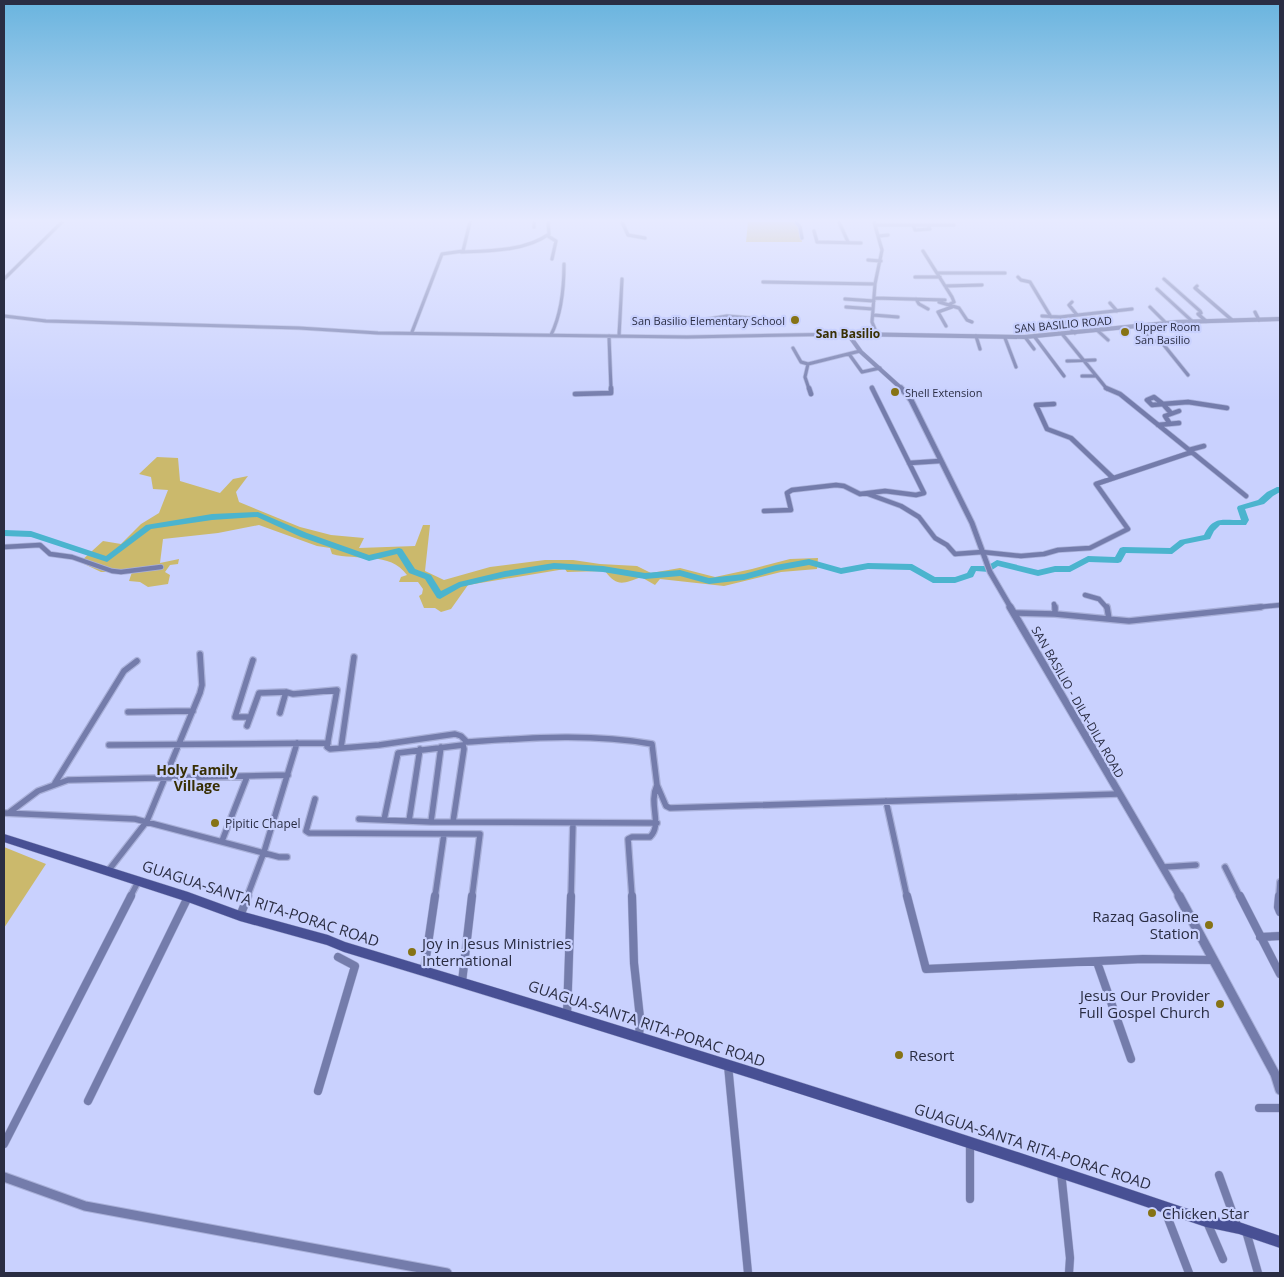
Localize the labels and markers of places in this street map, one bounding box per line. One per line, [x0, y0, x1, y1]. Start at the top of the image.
place label: San Basilio Elementary School [632, 313, 785, 328]
marker: San Basilio Elementary School [789, 314, 801, 326]
place label: Upper Room San Basilio [1135, 319, 1200, 347]
marker: Upper Room San Basilio [1119, 326, 1131, 338]
place label: Shell Extension [905, 385, 982, 400]
marker: Shell Extension [889, 386, 901, 398]
place label: Pipitic Chapel [225, 815, 301, 832]
marker: Pipitic Chapel [209, 817, 221, 829]
place label: Razaq Gasoline Station [1092, 906, 1199, 943]
marker: Razaq Gasoline Station [1203, 919, 1215, 931]
place label: Joy in Jesus Ministries International [420, 933, 571, 970]
marker: Joy in Jesus Ministries International [406, 946, 418, 958]
place label: Jesus Our Provider Full Gospel Church [1078, 985, 1210, 1022]
marker: Jesus Our Provider Full Gospel Church [1214, 998, 1226, 1010]
place label: Resort [909, 1045, 954, 1065]
marker: Resort [893, 1049, 905, 1061]
place label: Chicken Star [1162, 1203, 1249, 1223]
marker: Chicken Star [1146, 1207, 1158, 1219]

